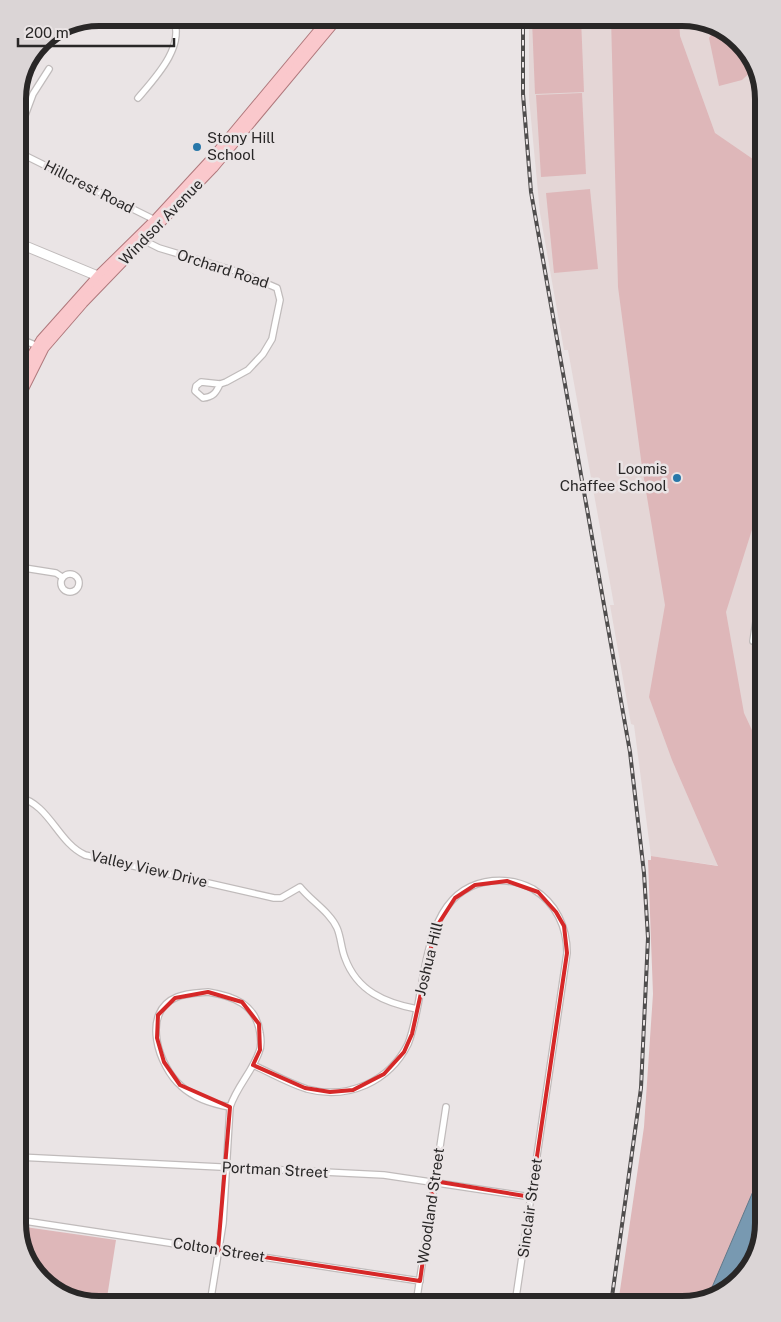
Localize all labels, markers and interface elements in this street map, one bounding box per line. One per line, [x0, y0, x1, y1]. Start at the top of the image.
scale bar [18, 15, 174, 47]
text: 200 m [25, 24, 69, 41]
place label: Stony Hill School [207, 129, 275, 163]
marker: Stony Hill School [191, 141, 203, 153]
street label: Hillcrest Road [41, 157, 137, 216]
street label: Windsor Avenue [115, 175, 206, 268]
street label: Orchard Road [175, 246, 271, 291]
place label: Loomis Chaffee School [560, 460, 667, 494]
marker: Loomis Chaffee School [671, 472, 683, 484]
street label: Valley View Drive [89, 847, 209, 890]
street label: Joshua Hill [411, 920, 446, 997]
street label: Woodland Street [414, 1146, 447, 1265]
street label: Sinclair Street [514, 1157, 545, 1259]
street label: Portman Street [221, 1158, 329, 1181]
street label: Colton Street [172, 1234, 266, 1265]

